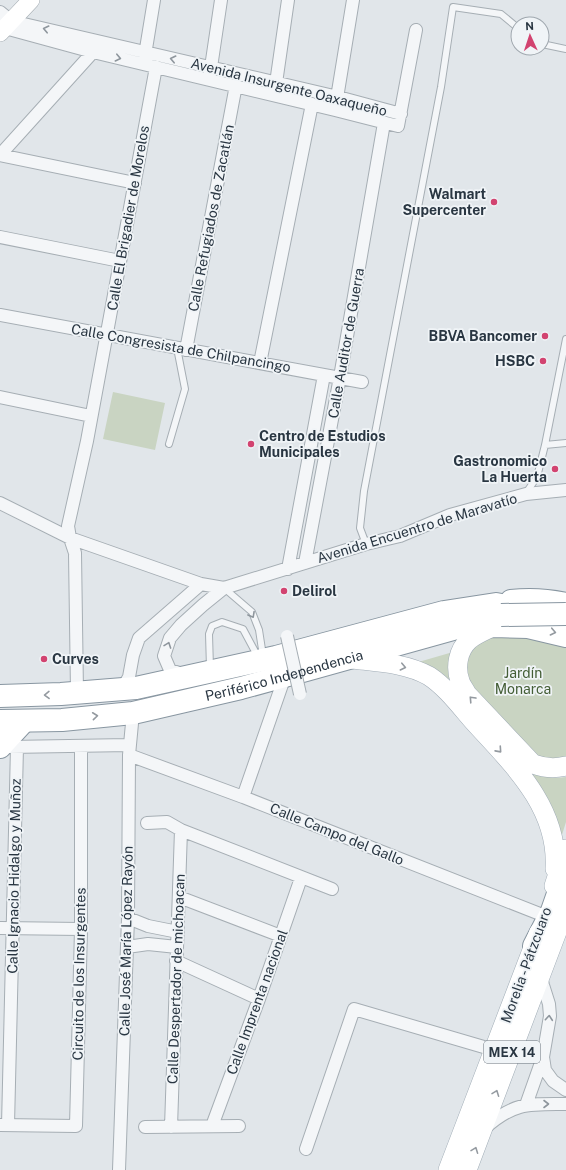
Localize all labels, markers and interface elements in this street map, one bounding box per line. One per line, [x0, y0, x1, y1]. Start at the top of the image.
north arrow [510, 16, 550, 56]
text: N [525, 20, 534, 32]
one-way arrow [43, 25, 49, 33]
one-way arrow [115, 53, 121, 61]
one-way arrow [169, 55, 176, 63]
street label: Avenida Insurgente Oaxaqueño [189, 55, 389, 119]
street label: Calle Refugiados de Zacatlán [185, 123, 237, 313]
street label: Calle El Brigadier de Morelos [104, 124, 152, 312]
place label: Walmart Supercenter [402, 186, 486, 218]
marker: Walmart Supercenter [489, 197, 499, 207]
street label: Calle Auditor de Guerra [325, 267, 367, 419]
street label: Calle Congresista de Chilpancingo [70, 321, 292, 375]
place label: BBVA Bancomer [428, 328, 537, 344]
marker: BBVA Bancomer [540, 331, 550, 341]
place label: HSBC [495, 353, 535, 369]
marker: HSBC [538, 356, 548, 366]
place label: Centro de Estudios Municipales [259, 428, 386, 460]
marker: Centro de Estudios Municipales [246, 439, 256, 449]
place label: Gastronomico La Huerta [453, 453, 547, 485]
marker: Gastronomico La Huerta [550, 464, 560, 474]
street label: Avenida Encuentro de Maravatío [315, 490, 519, 566]
place label: Delirol [292, 583, 337, 599]
marker: Delirol [279, 586, 289, 596]
one-way arrow [248, 611, 255, 618]
one-way arrow [550, 628, 556, 636]
one-way arrow [163, 642, 171, 649]
street label: Periférico Independencia [204, 647, 365, 704]
place label: Curves [52, 651, 99, 667]
marker: Curves [39, 654, 49, 664]
one-way arrow [400, 662, 406, 670]
park label: Jardín Monarca [495, 665, 551, 697]
one-way arrow [44, 690, 50, 699]
one-way arrow [469, 696, 477, 704]
one-way arrow [92, 712, 98, 721]
one-way arrow [494, 745, 502, 753]
street label: Calle Ignacio Hidalgo y Muñoz [4, 778, 24, 974]
street label: Calle Campo del Gallo [268, 800, 406, 868]
street label: Calle José María López Rayón [116, 846, 136, 1036]
street label: Calle Despertador de michoacan [164, 874, 188, 1084]
street label: Circuito de los Insurgentes [69, 887, 89, 1061]
street label: Morelia - Pátzcuaro [498, 905, 554, 1025]
street label: Calle Imprenta nacional [223, 927, 291, 1077]
one-way arrow [545, 1015, 554, 1021]
road number: MEX 14 [484, 1041, 540, 1063]
one-way arrow [492, 1090, 500, 1097]
one-way arrow [543, 1100, 549, 1108]
one-way arrow [470, 1146, 478, 1153]

